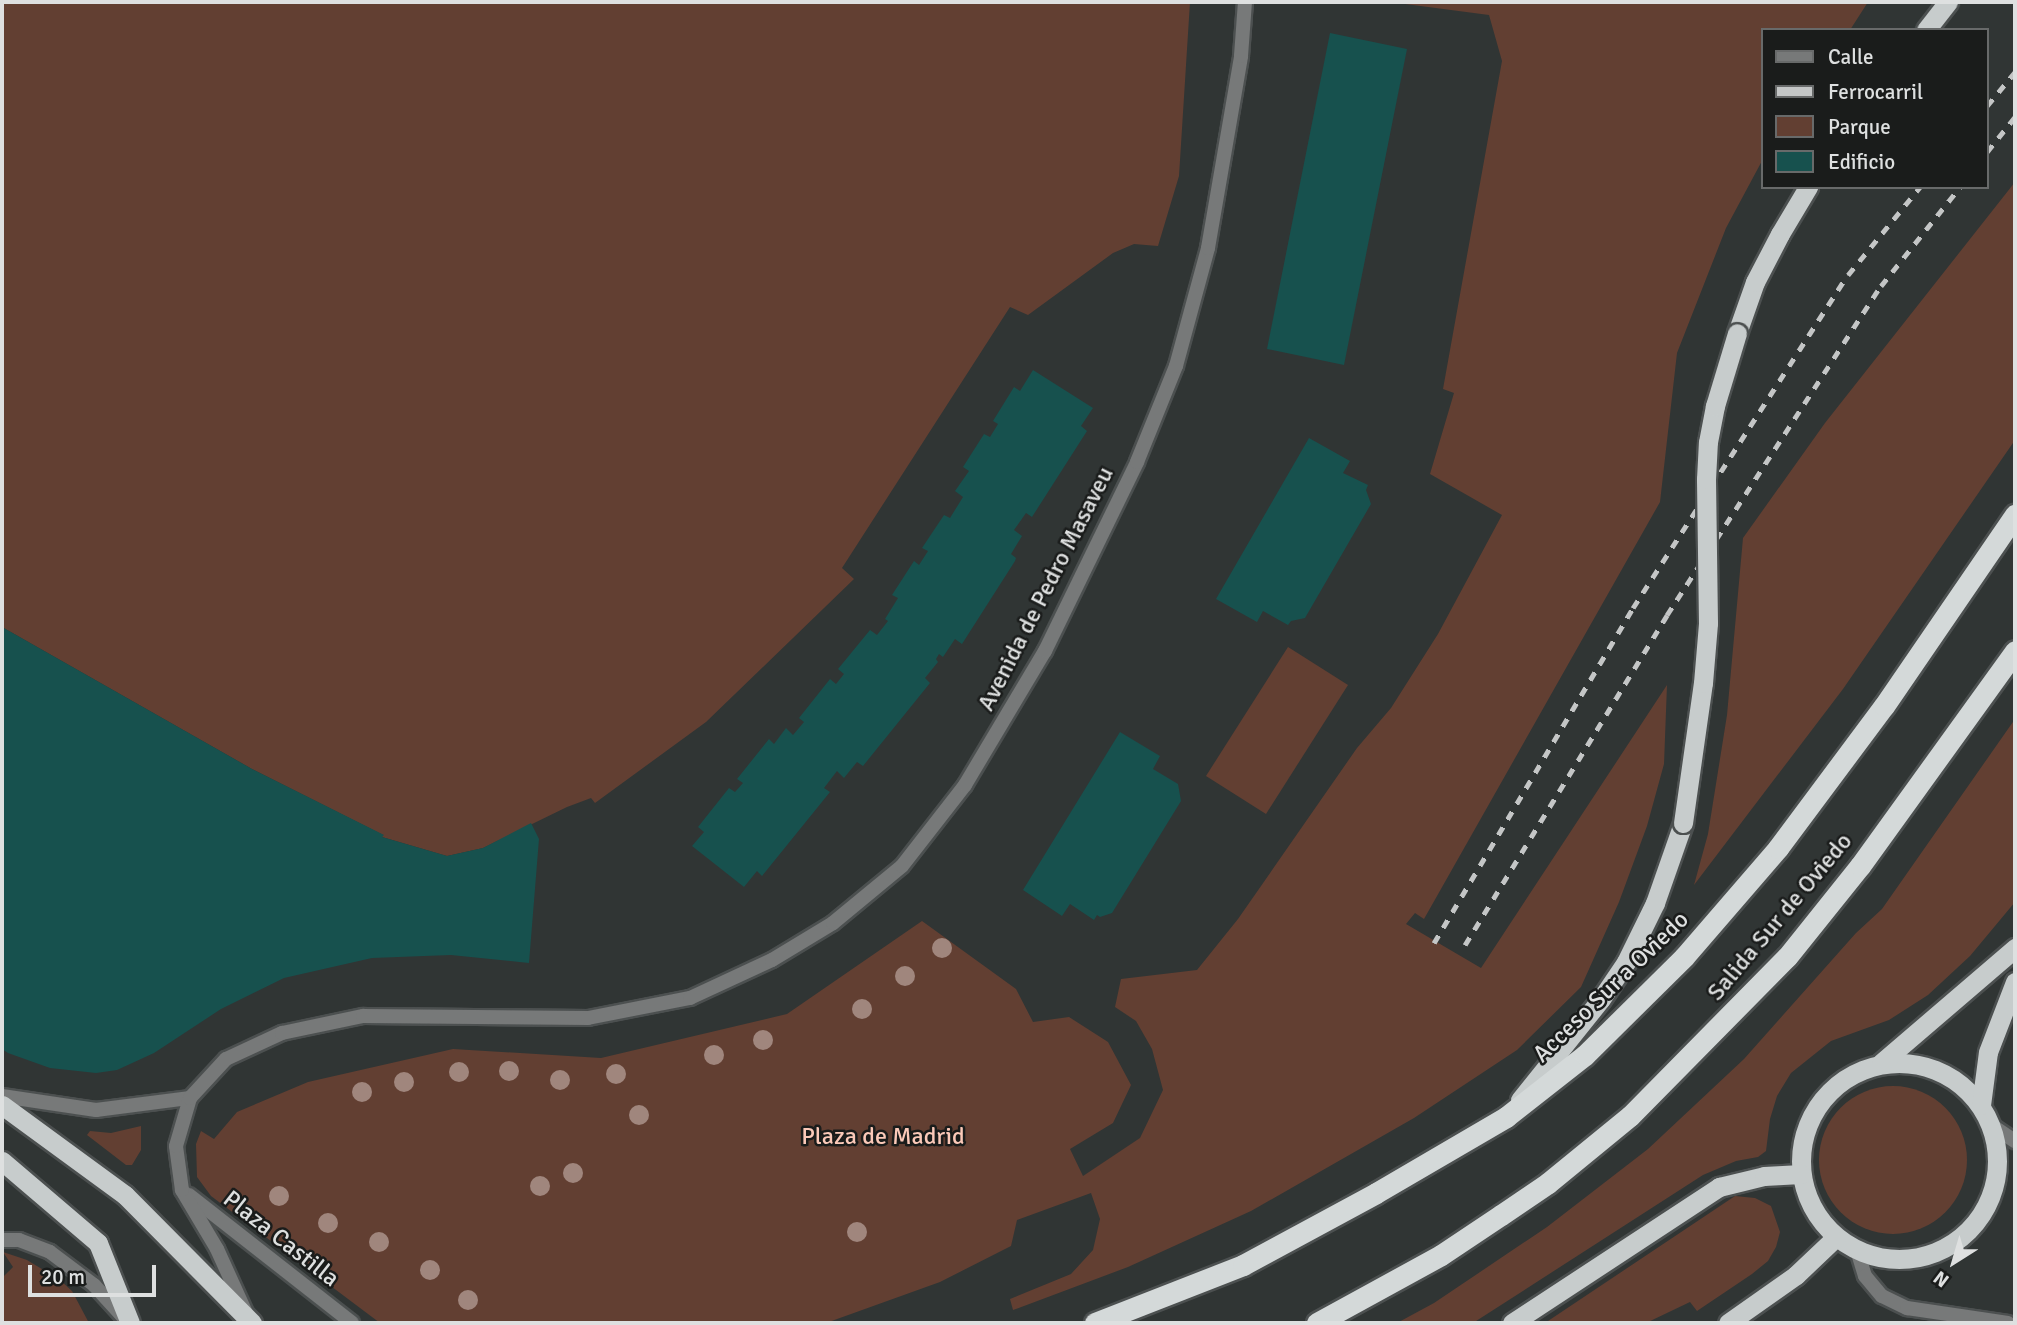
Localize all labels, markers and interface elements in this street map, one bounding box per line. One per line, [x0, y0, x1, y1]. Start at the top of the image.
legend [1762, 28, 1989, 189]
text: Calle [1828, 44, 1874, 70]
text: Ferrocarril [1828, 79, 1923, 105]
text: Parque [1828, 114, 1891, 140]
text: Edificio [1828, 149, 1895, 175]
street label: Avenida de Pedro Masaveu [972, 462, 1120, 716]
street label: Salida Sur de Oviedo [1702, 827, 1858, 1007]
street label: Acceso Sur a Oviedo [1527, 905, 1695, 1069]
park label: Plaza de Madrid [801, 1123, 965, 1151]
street label: Plaza Castilla [217, 1185, 345, 1293]
north arrow [1919, 1227, 1989, 1297]
scale bar [32, 1252, 159, 1296]
text: 20 m [41, 1264, 85, 1290]
text: N [1929, 1265, 1954, 1292]

